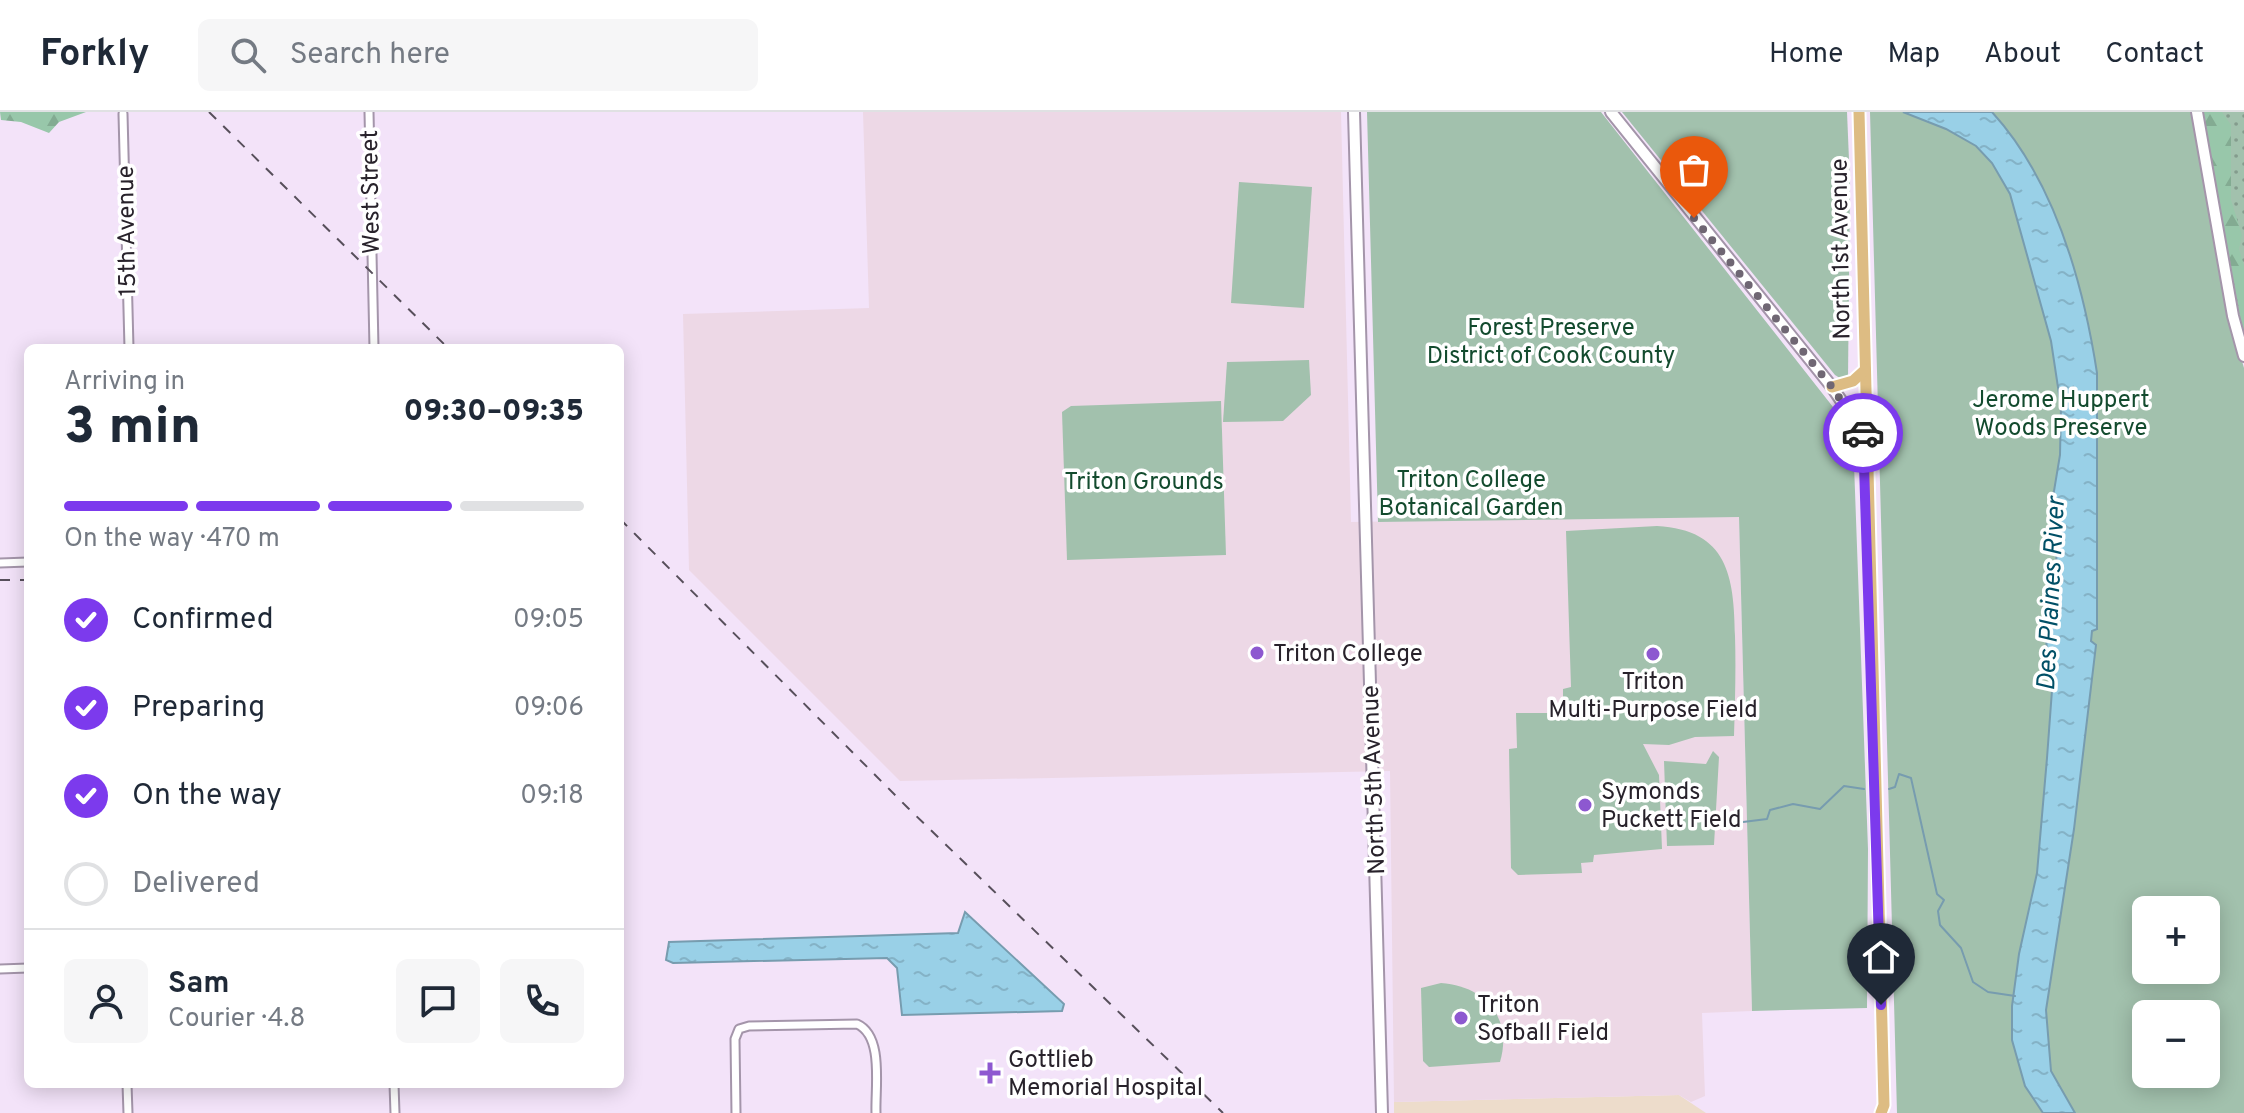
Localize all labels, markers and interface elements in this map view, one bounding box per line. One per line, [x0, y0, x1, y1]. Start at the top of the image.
search box [198, 19, 758, 91]
text: Forkly [40, 31, 150, 80]
icon: search [226, 33, 270, 77]
text: Search here [290, 37, 450, 74]
text: Home [1769, 37, 1843, 73]
text: Map [1887, 37, 1940, 73]
text: About [1984, 37, 2061, 73]
text: Contact [2105, 37, 2204, 73]
street label: West Street [356, 130, 388, 254]
pin [1660, 136, 1728, 218]
icon: bag [1672, 148, 1716, 192]
street label: North 1st Avenue [1825, 158, 1859, 340]
street label: 15th Avenue [112, 165, 144, 297]
park label: Forest Preserve District of Cook County [1427, 314, 1675, 372]
text: Arriving in [64, 366, 185, 399]
park label: Jerome Huppert Woods Preserve [1972, 386, 2150, 444]
courier [1823, 393, 1903, 473]
text: 09:30–09:35 [404, 394, 584, 431]
text: 3 min [64, 396, 201, 462]
icon: car [1841, 411, 1885, 455]
park label: Triton College Botanical Garden [1378, 466, 1564, 524]
park label: Triton Grounds [1064, 468, 1224, 498]
water label: Des Plaines River [2031, 494, 2074, 692]
text: On the way · 470 m [64, 523, 280, 556]
icon: check [64, 598, 108, 642]
text: Confirmed [132, 602, 274, 639]
text: 09:05 [513, 604, 584, 637]
place label: Triton College [1273, 640, 1423, 670]
marker: Triton College [1248, 644, 1266, 662]
marker: Triton Multi-Purpose Field [1644, 645, 1662, 663]
place label: Triton Multi-Purpose Field [1548, 668, 1758, 726]
street label: North 5th Avenue [1357, 685, 1393, 875]
icon: check [64, 686, 108, 730]
text: Preparing [132, 690, 265, 727]
text: 09:06 [514, 692, 584, 725]
icon: check [64, 774, 108, 818]
text: On the way [132, 778, 282, 815]
place label: Symonds Puckett Field [1601, 778, 1742, 836]
text: 09:18 [520, 780, 584, 813]
marker: Symonds Puckett Field [1576, 796, 1594, 814]
text: Delivered [132, 866, 260, 903]
map controls [2132, 896, 2220, 1088]
button: + [2132, 896, 2220, 984]
pin [1847, 923, 1915, 1005]
icon: home [1859, 935, 1903, 979]
button: person [64, 959, 148, 1043]
button: chat [396, 959, 480, 1043]
button: phone [500, 959, 584, 1043]
text: Sam [168, 966, 230, 1003]
place label: Triton Sofball Field [1477, 991, 1609, 1049]
button: − [2132, 1000, 2220, 1088]
text: Courier · 4.8 [168, 1003, 305, 1036]
marker: Triton Sofball Field [1452, 1009, 1470, 1027]
place label: Gottlieb Memorial Hospital [1008, 1046, 1203, 1104]
marker: Gottlieb Memorial Hospital [979, 1062, 1001, 1084]

